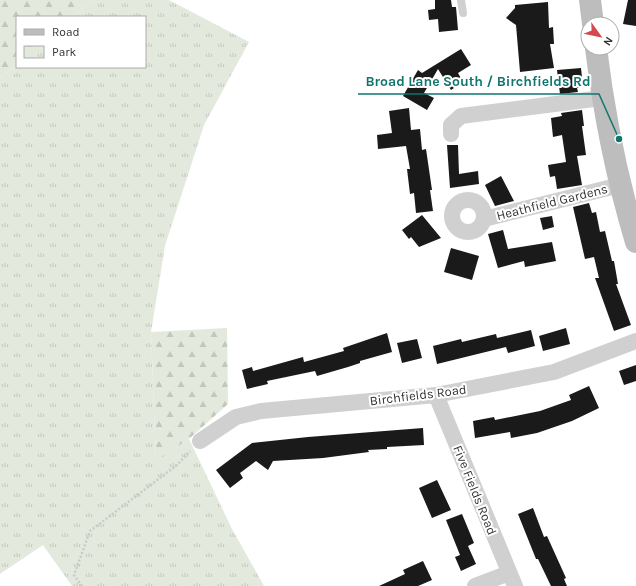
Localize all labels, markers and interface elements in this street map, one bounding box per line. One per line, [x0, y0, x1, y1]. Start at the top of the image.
legend [16, 16, 146, 68]
north arrow [580, 16, 620, 56]
text: Road [52, 25, 80, 39]
text: N [600, 34, 616, 48]
text: Park [52, 45, 77, 59]
callout: Broad Lane South / Birchfields Rd [358, 68, 599, 94]
text: Broad Lane South / Birchfields Rd [365, 73, 591, 90]
street label: Heathfield Gardens [495, 181, 609, 223]
street label: Birchfields Road [369, 382, 467, 408]
street label: Five Fields Road [450, 443, 500, 537]

